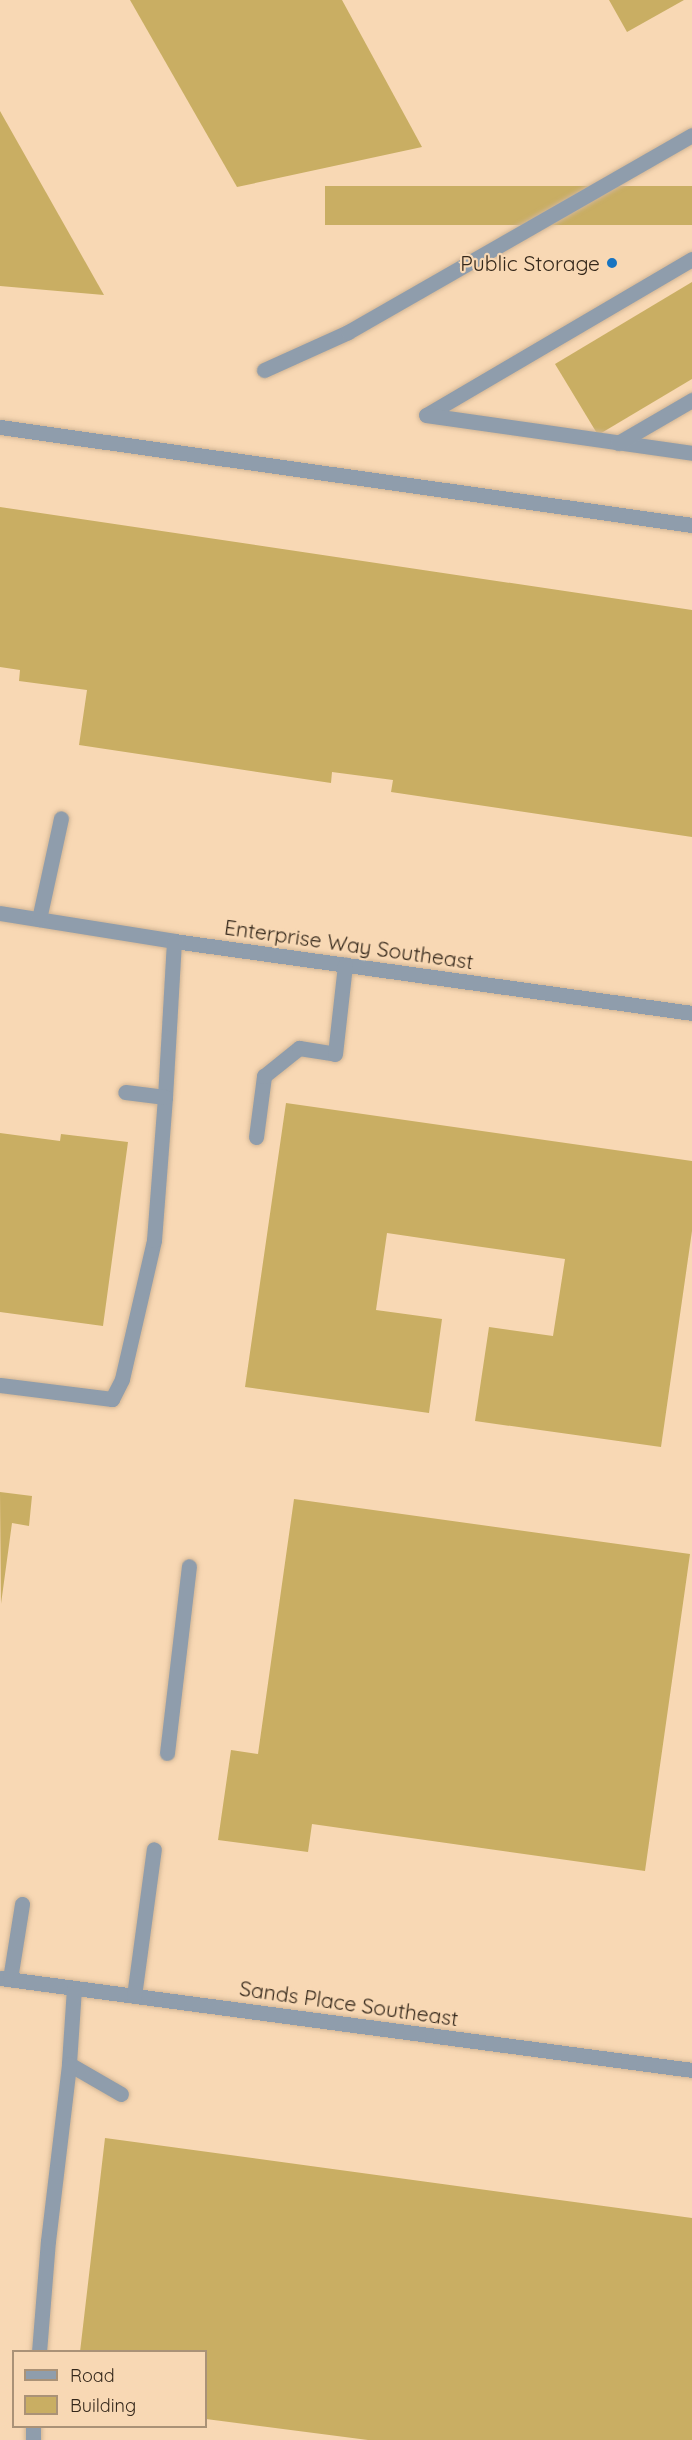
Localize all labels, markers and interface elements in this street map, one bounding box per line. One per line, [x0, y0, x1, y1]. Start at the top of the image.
place label: Public Storage [460, 250, 600, 276]
marker: Public Storage [605, 256, 619, 270]
street label: Enterprise Way Southeast [223, 914, 475, 974]
street label: Sands Place Southeast [238, 1975, 460, 2031]
legend [12, 2350, 207, 2428]
text: Road [70, 2364, 115, 2387]
text: Building [70, 2394, 136, 2417]

